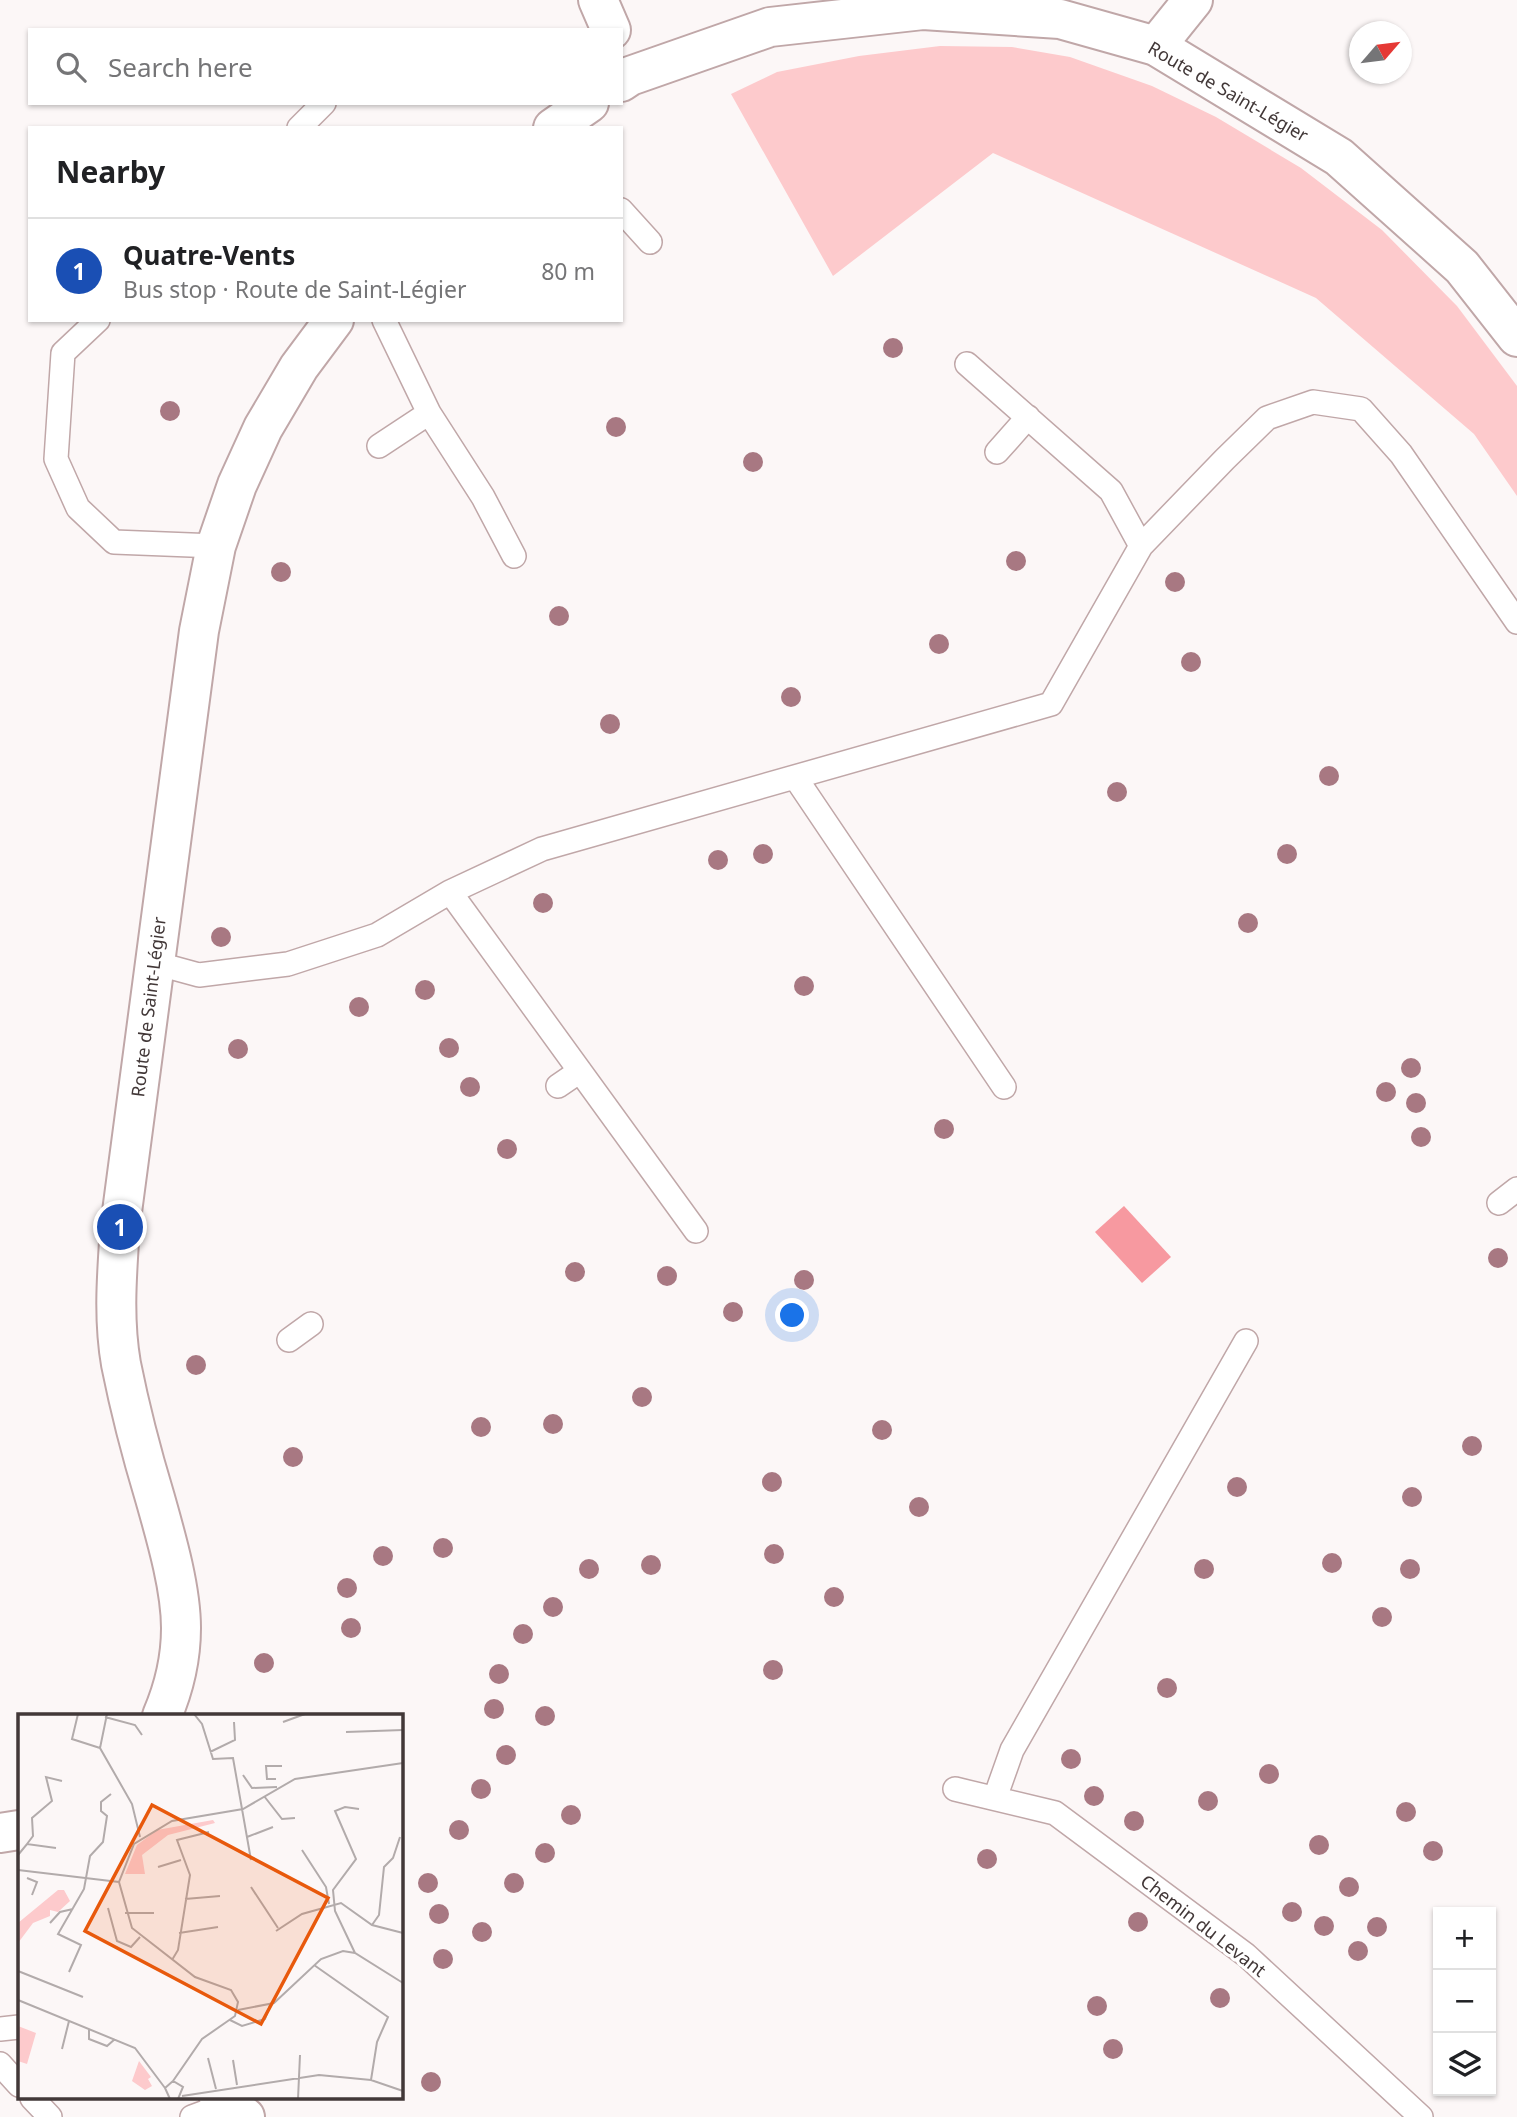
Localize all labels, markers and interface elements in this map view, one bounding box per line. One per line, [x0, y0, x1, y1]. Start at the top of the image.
north arrow [1349, 21, 1412, 84]
search box [28, 28, 623, 105]
street label: Route de Saint-Légier [1144, 35, 1314, 147]
icon: search [52, 48, 90, 86]
text: Search here [108, 49, 253, 85]
text: Nearby [56, 151, 165, 192]
text: Quatre-Vents [123, 237, 295, 273]
text: 1 [72, 255, 86, 287]
text: 80 m [541, 255, 595, 287]
text: Bus stop · Route de Saint-Légier [123, 273, 466, 305]
street label: Route de Saint-Légier [125, 915, 171, 1098]
pin: 1 [97, 1201, 143, 1253]
your location [775, 1298, 809, 1332]
inset map [18, 1714, 402, 2100]
street label: Chemin du Levant [1136, 1869, 1272, 1982]
map controls [1433, 1907, 1496, 2096]
button: + [1433, 1907, 1496, 1970]
button: − [1433, 1970, 1496, 2033]
button: layers [1433, 2033, 1496, 2096]

